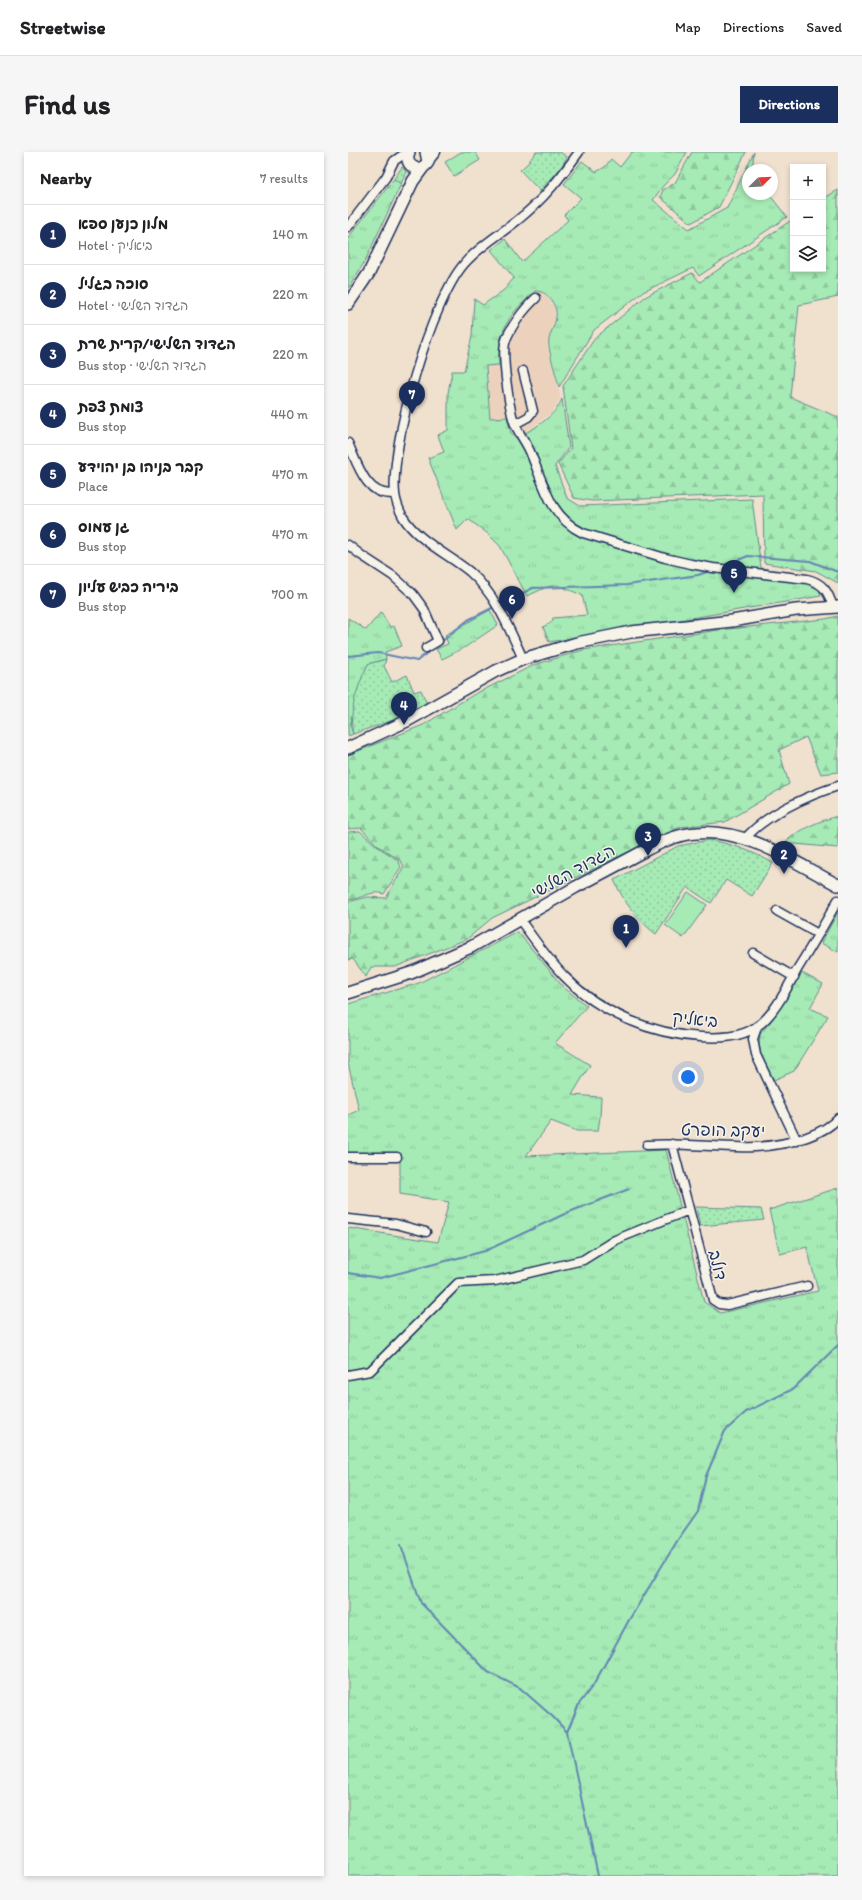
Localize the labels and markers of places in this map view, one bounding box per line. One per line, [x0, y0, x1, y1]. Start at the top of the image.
pin: 7 [399, 381, 425, 414]
pin: 5 [721, 560, 747, 593]
pin: 6 [499, 586, 525, 619]
pin: 4 [391, 692, 417, 725]
pin: 3 [635, 823, 661, 856]
pin: 2 [771, 841, 797, 874]
pin: 1 [613, 915, 639, 948]

